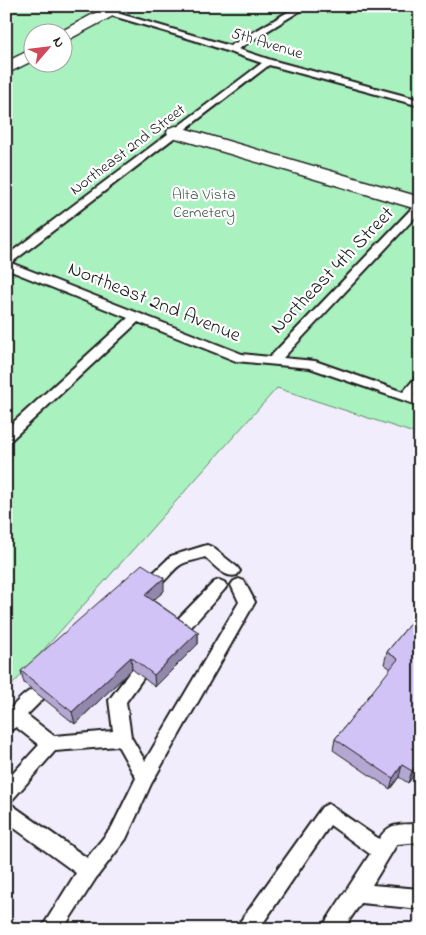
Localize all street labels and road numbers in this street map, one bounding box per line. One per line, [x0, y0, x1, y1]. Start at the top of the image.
street label: 5th Avenue [228, 22, 307, 67]
street label: Northeast 2nd Street [65, 98, 191, 202]
street label: Northeast 4th Street [264, 200, 402, 341]
street label: Northeast 2nd Avenue [63, 255, 245, 351]

